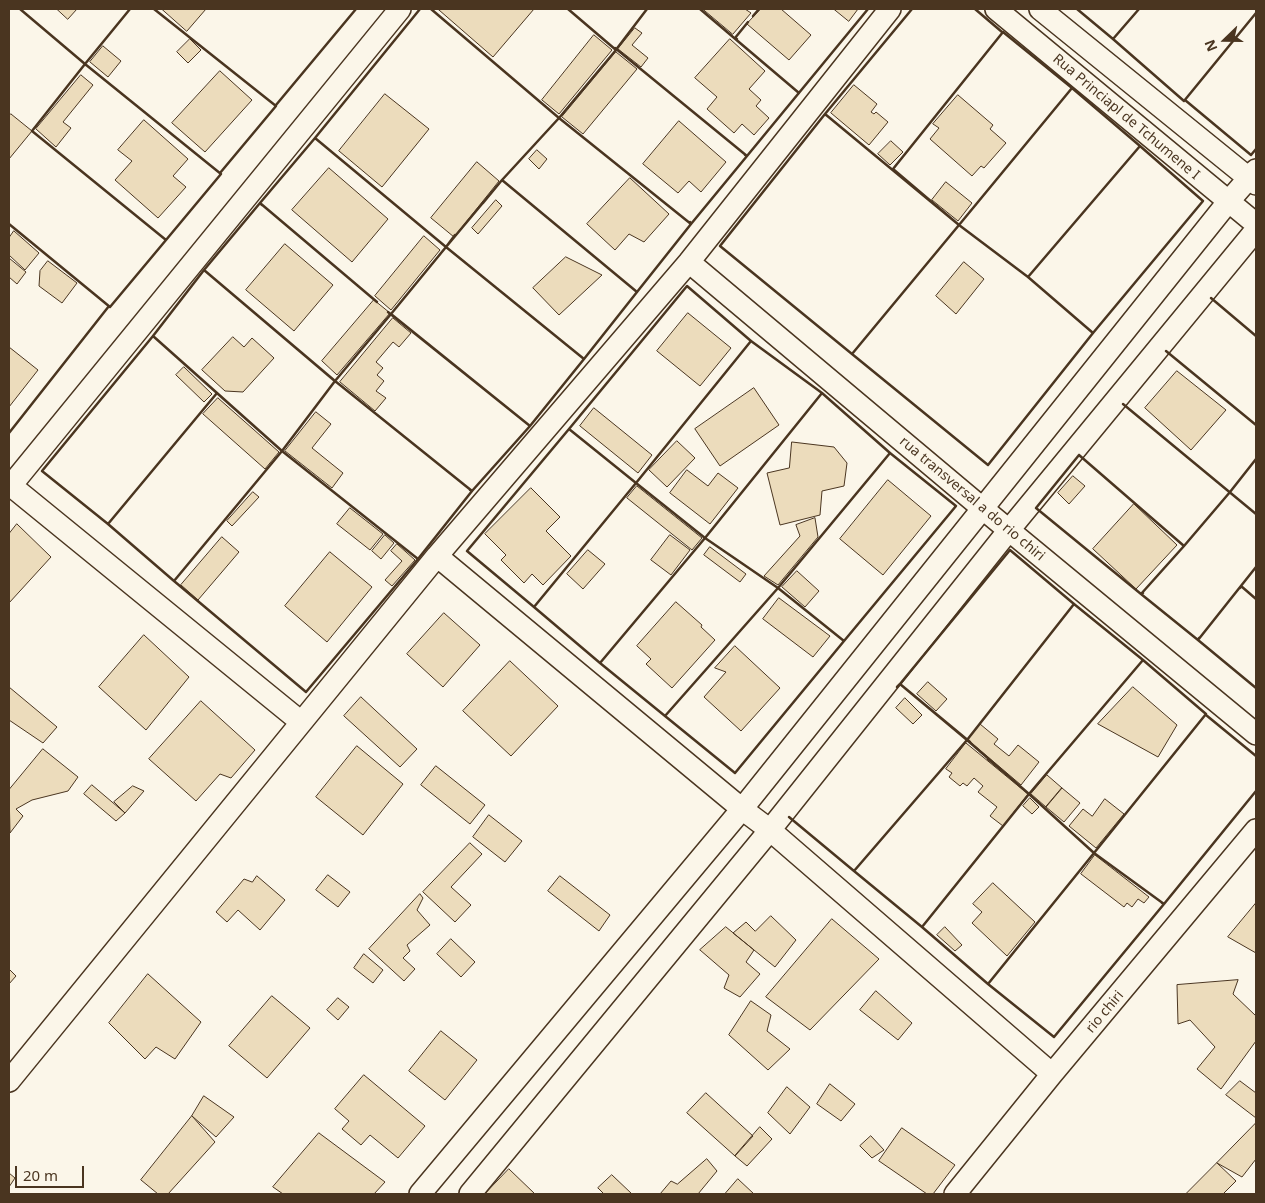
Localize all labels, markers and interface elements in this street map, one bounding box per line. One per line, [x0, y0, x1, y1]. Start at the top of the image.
north arrow [1200, 15, 1250, 65]
text: N [1200, 37, 1222, 55]
street label: Rua Princiapl de Tchumene I [1049, 51, 1203, 183]
street label: rua transversal a do rio chiri [896, 433, 1048, 565]
street label: rio chiri [1083, 987, 1127, 1037]
scale bar [18, 1156, 86, 1188]
text: 20 m [23, 1165, 58, 1185]

